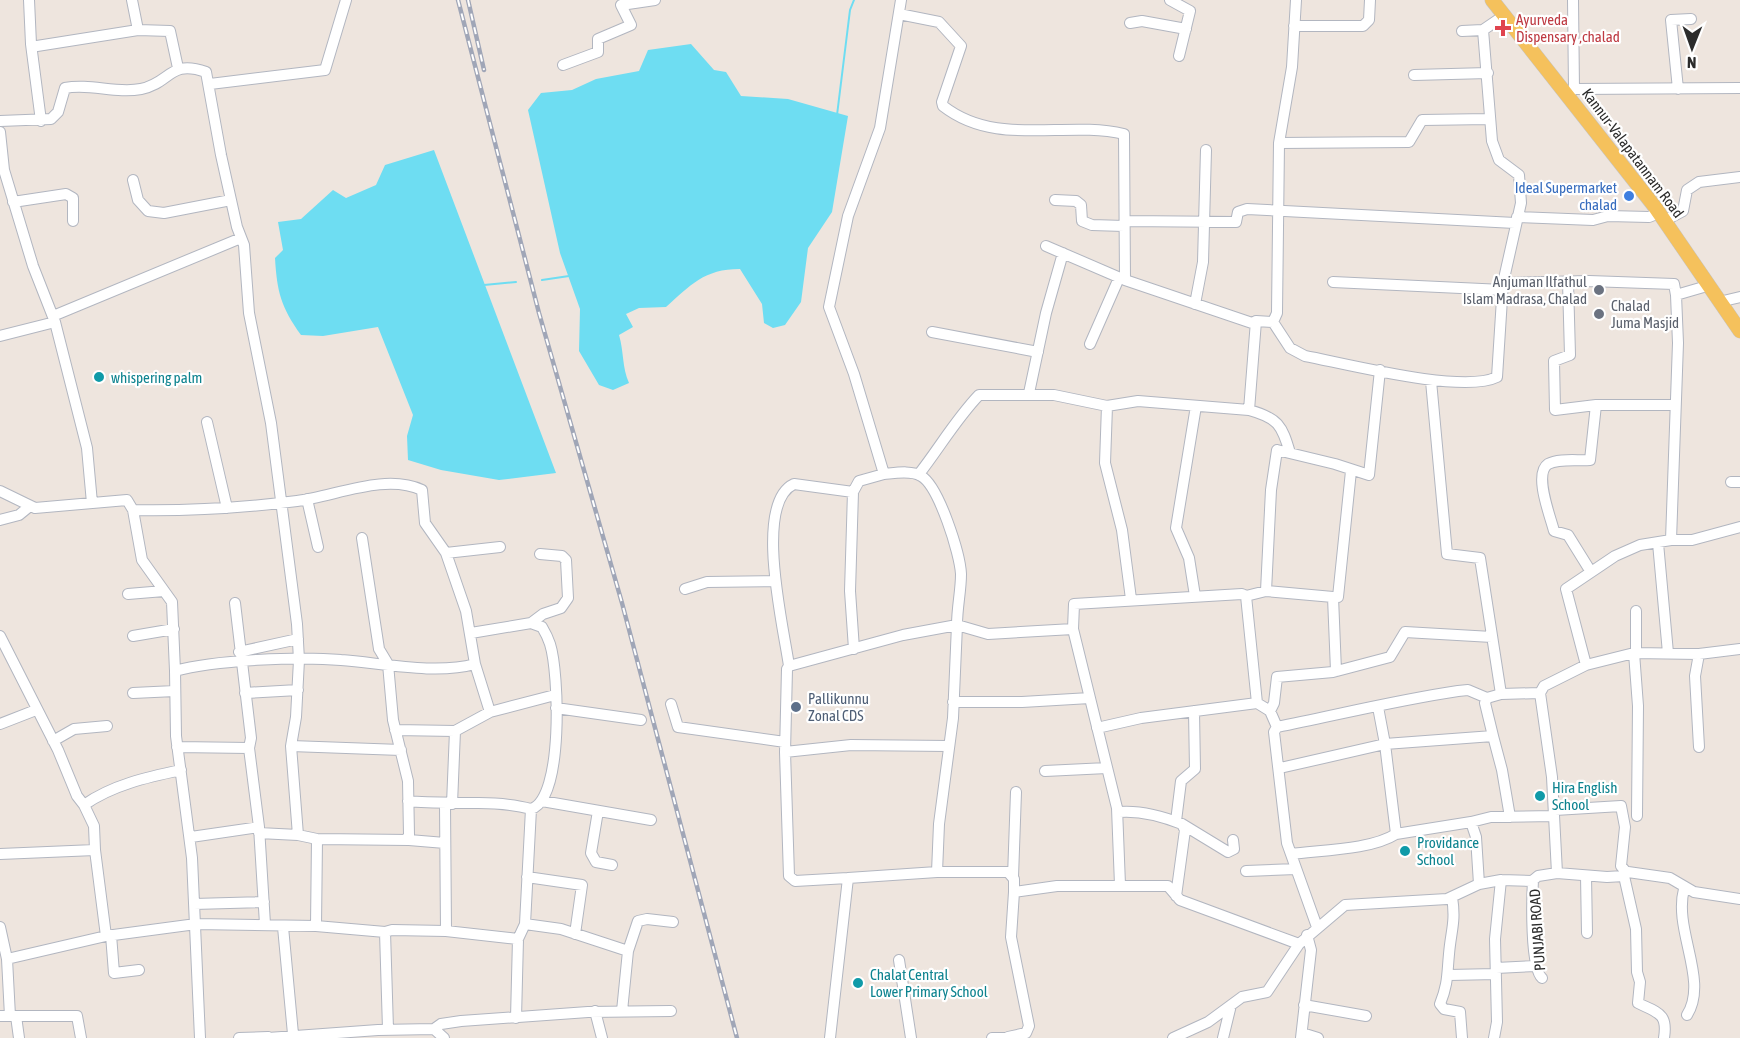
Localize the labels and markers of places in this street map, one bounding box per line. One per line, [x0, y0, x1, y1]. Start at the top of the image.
place label: Ayurveda Dispensary ,chalad [1516, 11, 1620, 45]
marker: Ayurveda Dispensary ,chalad [1494, 19, 1512, 37]
place label: Ideal Supermarket chalad [1515, 179, 1617, 213]
marker: Ideal Supermarket chalad [1622, 189, 1636, 203]
place label: Anjuman Ilfathul Islam Madrasa, Chalad [1463, 273, 1587, 307]
marker: Anjuman Ilfathul Islam Madrasa, Chalad [1592, 283, 1606, 297]
place label: Chalad Juma Masjid [1611, 297, 1679, 331]
marker: Chalad Juma Masjid [1592, 307, 1606, 321]
place label: whispering palm [111, 369, 202, 386]
marker: whispering palm [92, 370, 106, 384]
place label: Pallikunnu Zonal CDS [808, 690, 869, 724]
marker: Pallikunnu Zonal CDS [789, 700, 803, 714]
place label: Hira English School [1552, 779, 1617, 813]
marker: Hira English School [1533, 789, 1547, 803]
place label: Providance School [1417, 834, 1479, 868]
marker: Providance School [1398, 844, 1412, 858]
place label: Chalat Central Lower Primary School [870, 966, 988, 1000]
marker: Chalat Central Lower Primary School [851, 976, 865, 990]

